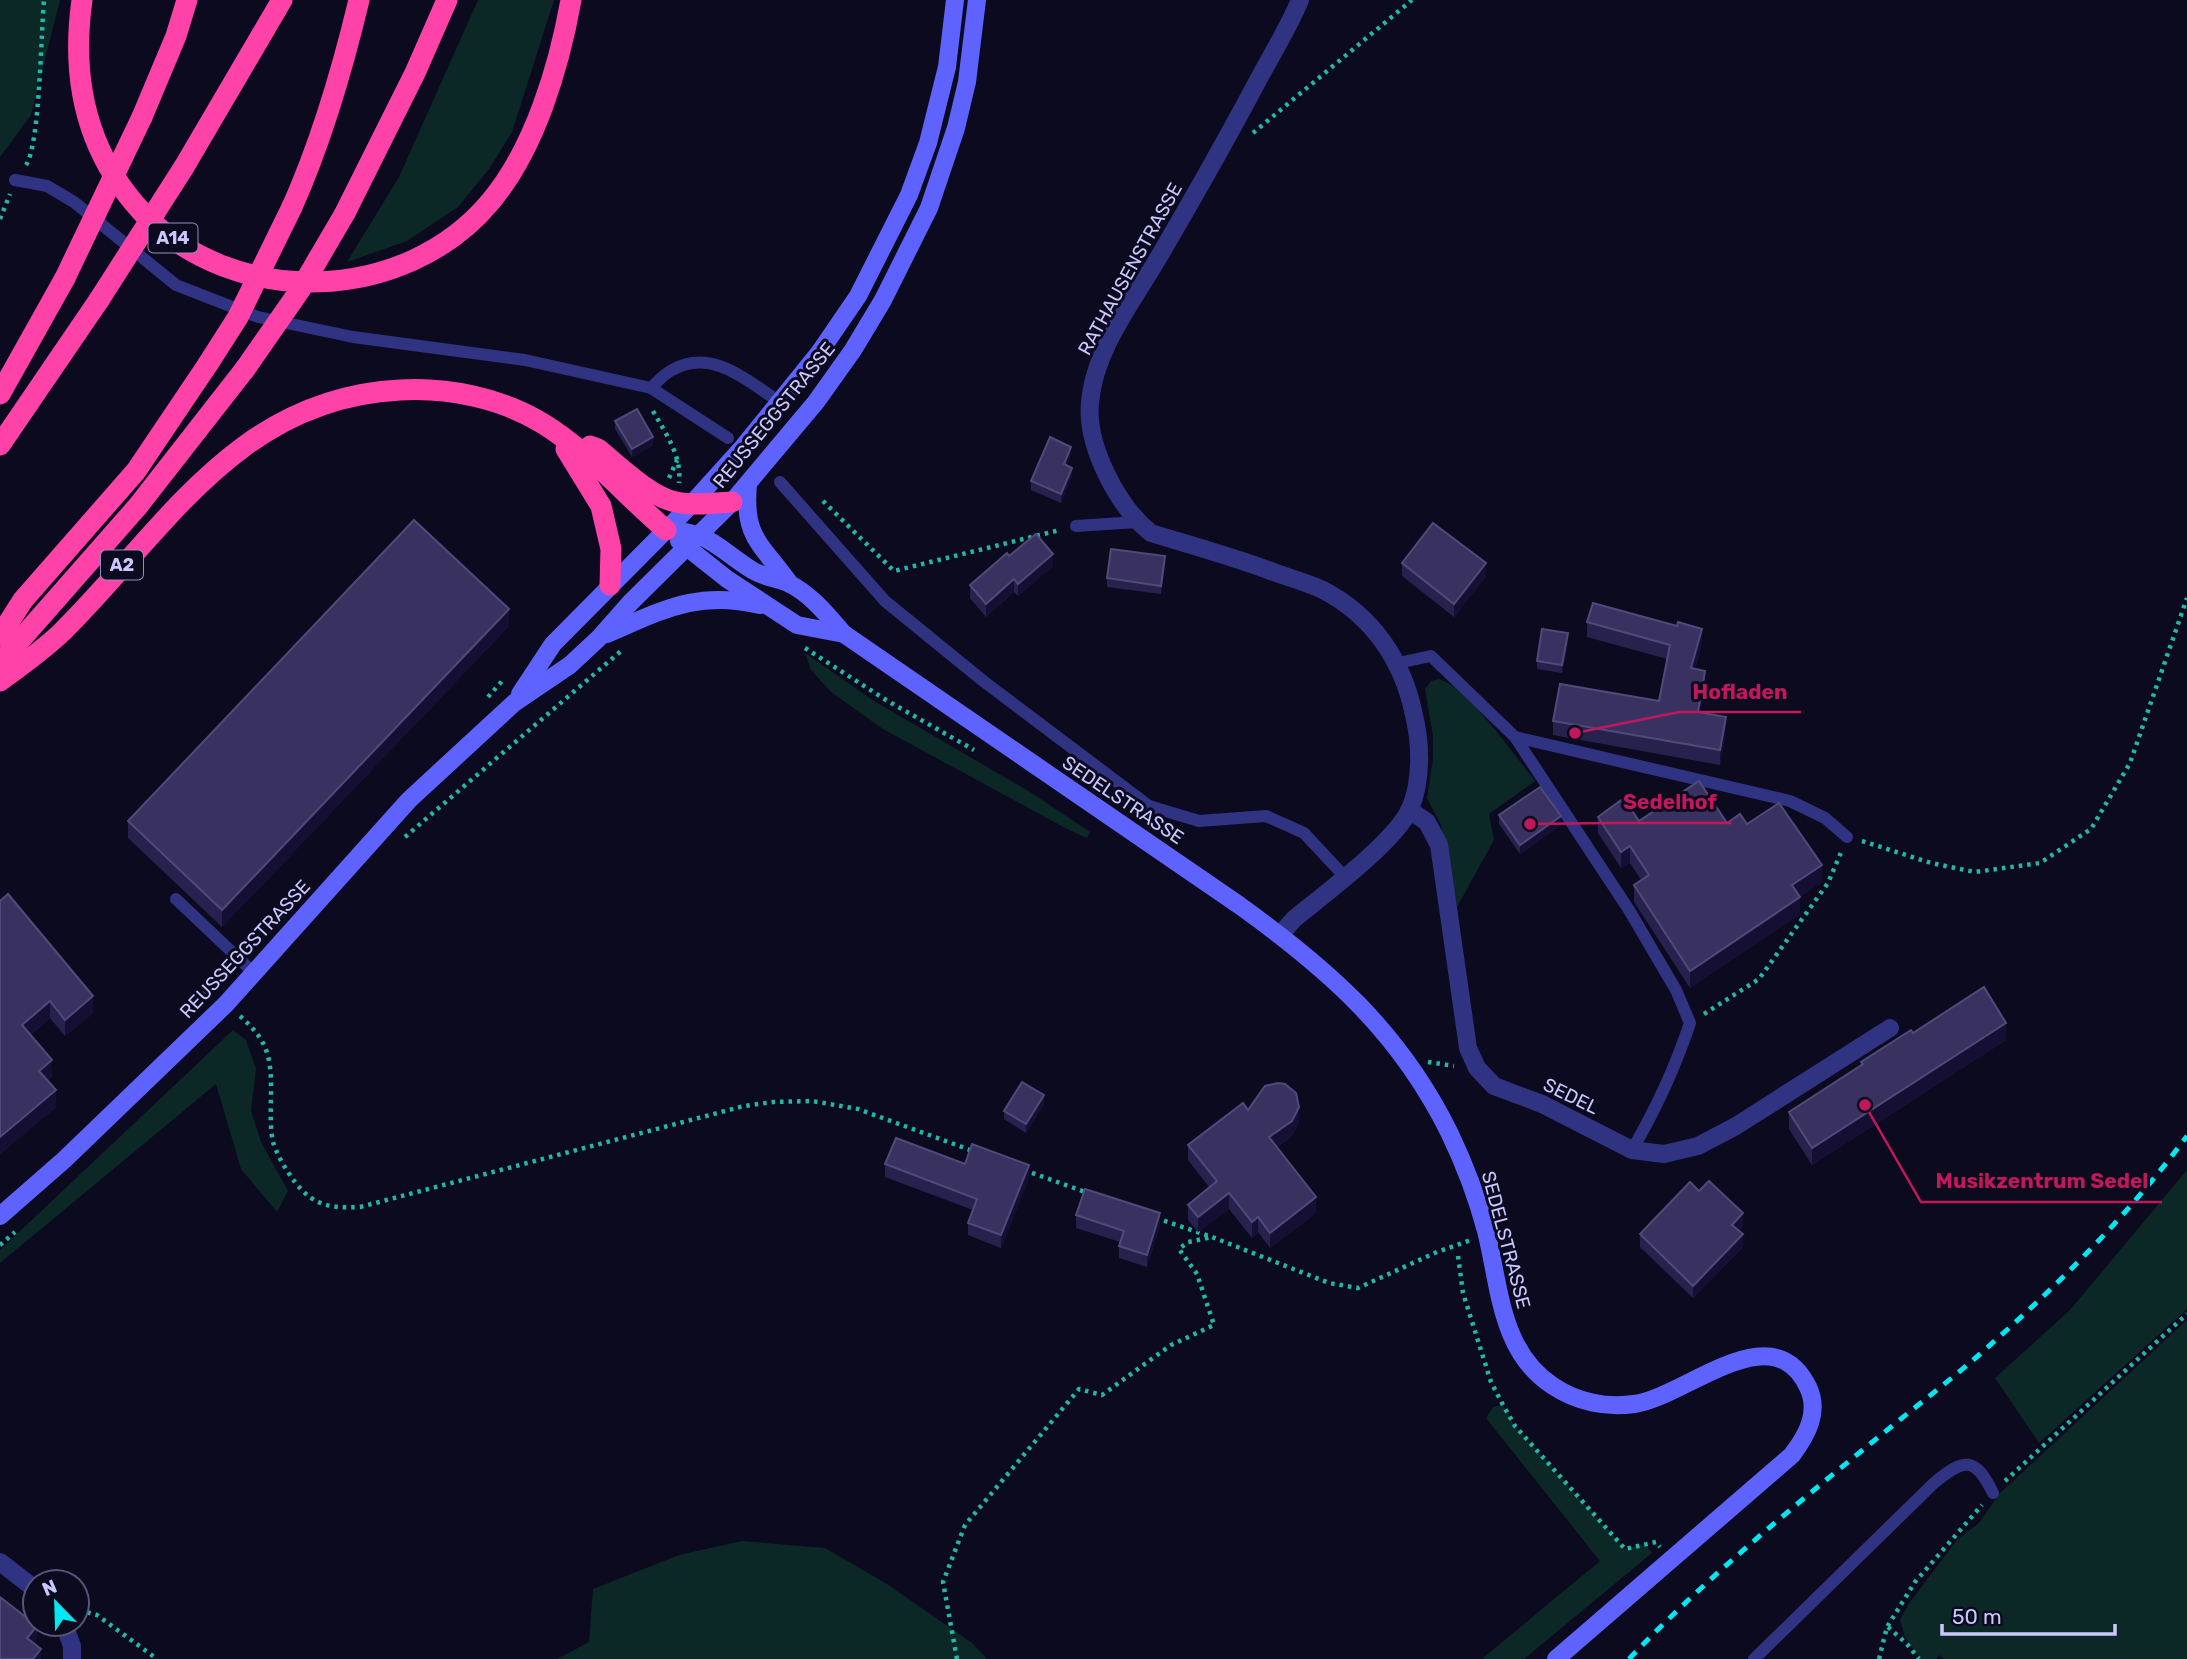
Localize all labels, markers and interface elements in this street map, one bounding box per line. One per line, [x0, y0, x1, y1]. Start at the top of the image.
street label: RATHAUSENSTRASSE [1073, 179, 1187, 359]
road number: A14 [148, 224, 198, 252]
street label: REUSSEGGSTRASSE [708, 337, 840, 493]
road number: A2 [101, 550, 143, 580]
callout: Hofladen [1679, 670, 1801, 712]
text: Hofladen [1693, 679, 1787, 704]
street label: SEDELSTRASSE [1058, 751, 1188, 849]
callout: Sedelhof [1609, 781, 1731, 823]
text: Sedelhof [1623, 789, 1718, 814]
street label: REUSSEGGSTRASSE [175, 875, 315, 1023]
street label: SEDEL [1540, 1073, 1603, 1119]
callout: Musikzentrum Sedel [1921, 1160, 2162, 1202]
text: Musikzentrum Sedel [1936, 1168, 2148, 1193]
street label: SEDELSTRASSE [1477, 1169, 1535, 1311]
north arrow [21, 1568, 91, 1638]
text: N [39, 1575, 60, 1601]
scale bar [1942, 1592, 2115, 1636]
text: 50 m [1952, 1604, 2002, 1629]

